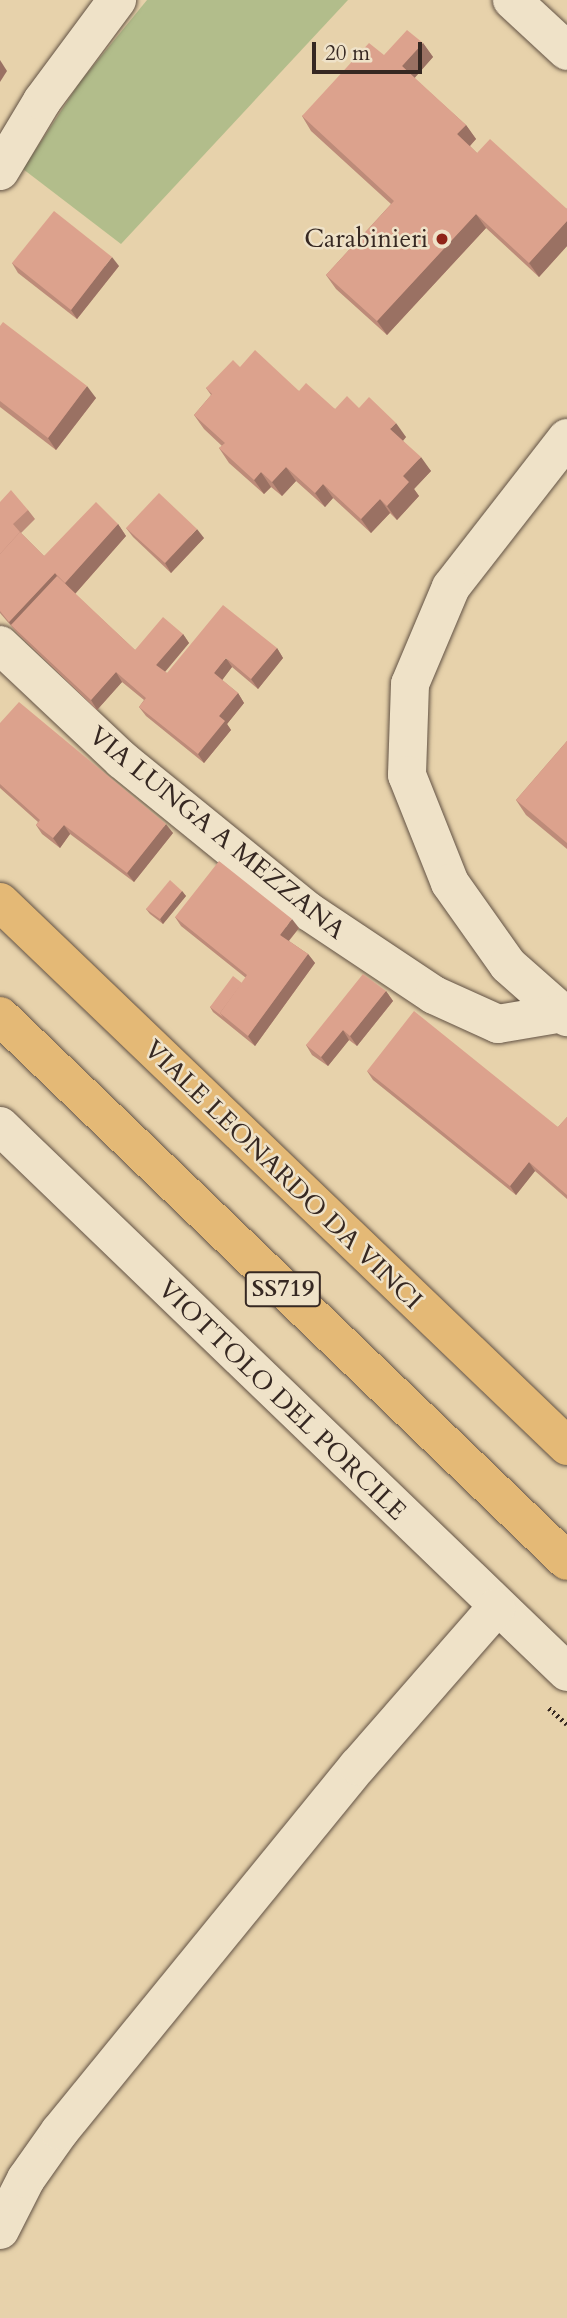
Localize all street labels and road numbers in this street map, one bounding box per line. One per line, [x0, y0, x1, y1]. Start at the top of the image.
street label: VIA LUNGA A MEZZANA [82, 720, 352, 946]
street label: VIALE LEONARDO DA VINCI [138, 1034, 428, 1316]
road number: SS719 [244, 1268, 322, 1310]
street label: VIOTTOLO DEL PORCILE [152, 1273, 412, 1527]

